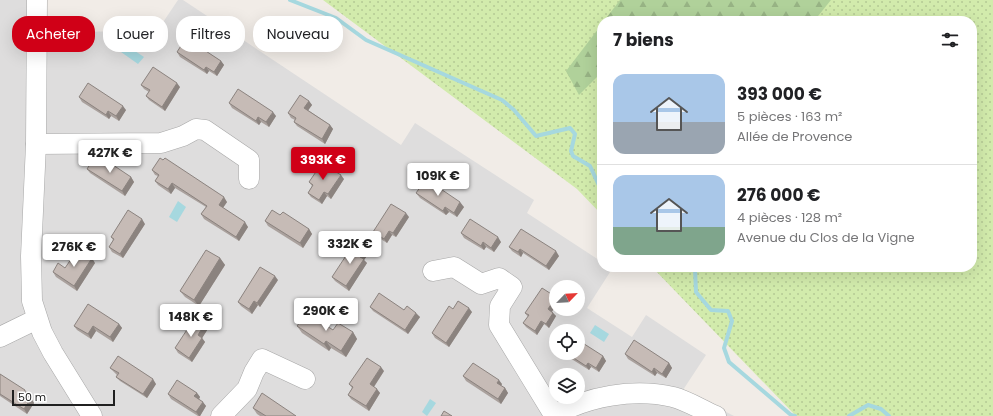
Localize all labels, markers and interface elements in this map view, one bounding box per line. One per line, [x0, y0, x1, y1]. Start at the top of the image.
chip: Acheter [12, 16, 95, 52]
chip: Louer [103, 16, 168, 52]
chip: Filtres [176, 16, 245, 52]
chip: Nouveau [253, 16, 343, 52]
text: 7 biens [613, 28, 674, 52]
icon: filters [939, 29, 961, 51]
text: 393 000 € [737, 82, 822, 106]
icon: home [645, 90, 693, 138]
text: 5 pièces · 163 m² [737, 107, 842, 126]
text: Allée de Provence [737, 127, 852, 146]
pin: 427K € [77, 140, 143, 174]
text: 427K € [87, 143, 133, 162]
pin: 393K € [290, 147, 356, 181]
text: 393K € [300, 150, 346, 169]
pin: 109K € [405, 163, 471, 197]
text: 109K € [416, 166, 460, 185]
text: 276 000 € [737, 183, 821, 207]
icon: home [645, 191, 693, 239]
text: 4 pièces · 128 m² [737, 208, 842, 227]
text: Avenue du Clos de la Vigne [737, 228, 915, 247]
pin: 332K € [317, 231, 383, 265]
pin: 276K € [41, 234, 107, 268]
text: 332K € [327, 234, 373, 253]
text: 276K € [52, 237, 96, 256]
north arrow [549, 280, 585, 316]
map controls [549, 280, 585, 404]
pin: 290K € [293, 298, 359, 332]
text: 290K € [303, 301, 349, 320]
pin: 148K € [158, 304, 224, 338]
text: 148K € [169, 307, 213, 326]
button: locate [549, 324, 585, 360]
button: layers [549, 368, 585, 404]
scale bar [12, 388, 115, 407]
text: 50 m [18, 389, 46, 405]

